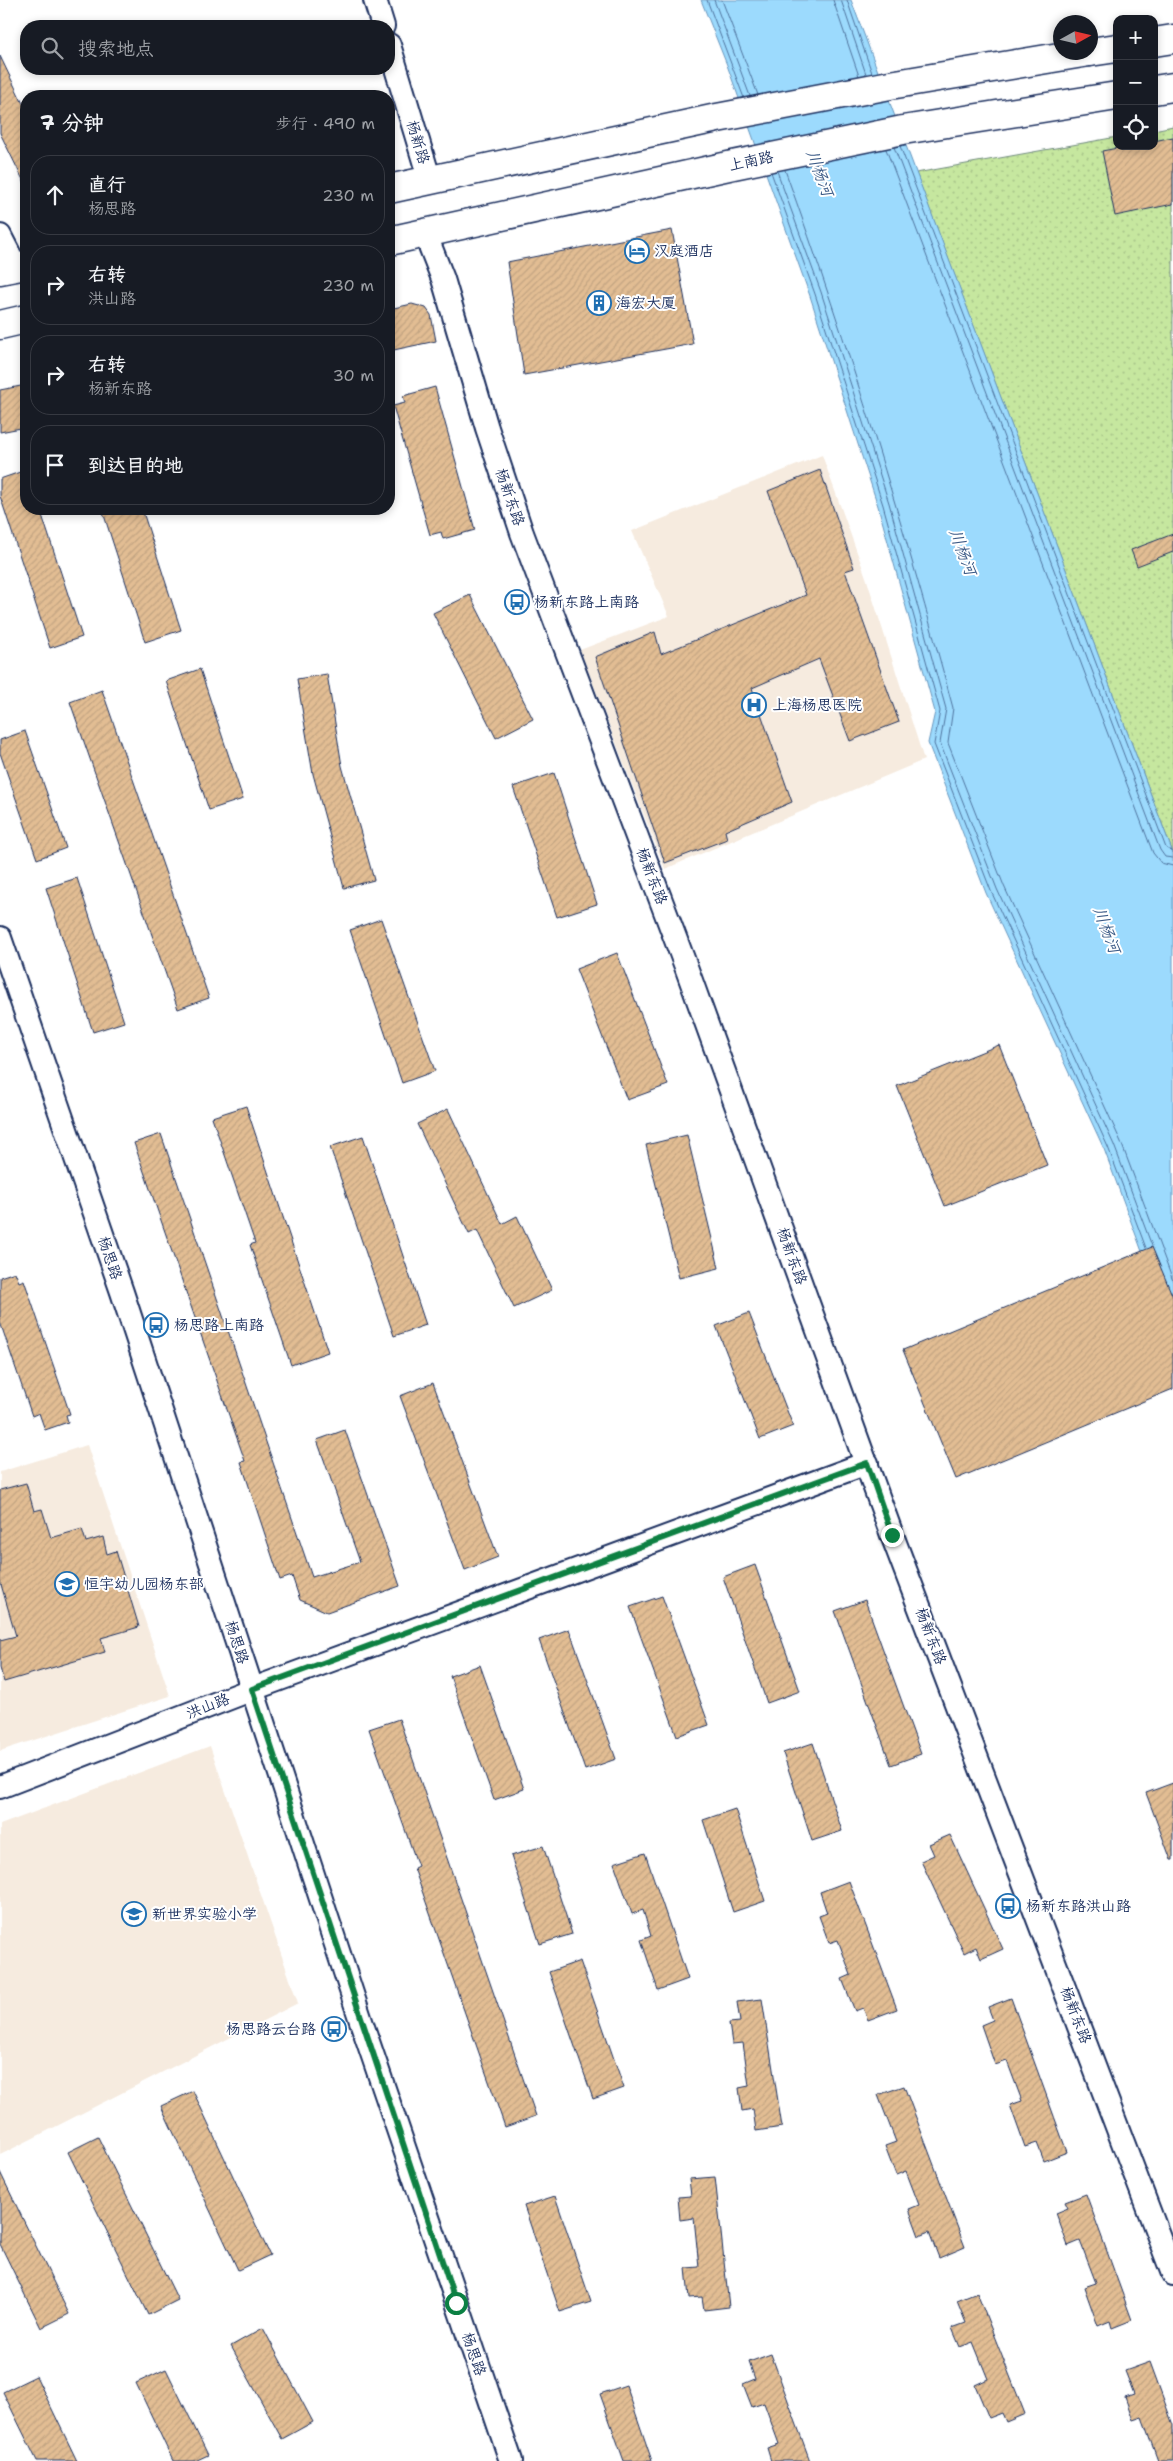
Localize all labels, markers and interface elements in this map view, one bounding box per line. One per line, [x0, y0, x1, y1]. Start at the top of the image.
north arrow [1053, 15, 1098, 60]
map controls [1113, 15, 1158, 150]
button: + [1113, 15, 1158, 60]
search box [20, 20, 395, 75]
icon: search [38, 34, 66, 62]
text: 搜索地点 [78, 36, 154, 61]
button: − [1113, 60, 1158, 105]
button: locate [1113, 105, 1158, 150]
text: 7 分钟 [40, 109, 104, 137]
text: 步行 · 490 m [276, 113, 375, 134]
street label: 杨新路 [402, 118, 434, 166]
street label: 上南路 [727, 147, 775, 175]
water label: 川杨河 [802, 147, 839, 202]
text: 直行 [88, 172, 126, 197]
icon: ahead [41, 181, 69, 209]
text: 230 m [322, 185, 374, 206]
text: 杨思路 [88, 198, 136, 219]
hotel icon: 汉庭酒店 [624, 238, 650, 264]
place label: 汉庭酒店 [654, 241, 714, 261]
text: 右转 [88, 262, 126, 287]
icon: right [41, 271, 69, 299]
text: 230 m [322, 275, 374, 296]
text: 洪山路 [88, 288, 136, 309]
building icon: 海宏大厦 [586, 290, 612, 316]
place label: 海宏大厦 [616, 293, 676, 313]
text: 右转 [88, 352, 126, 377]
icon: right [41, 361, 69, 389]
text: 30 m [333, 365, 374, 386]
text: 杨新东路 [88, 378, 152, 399]
icon: arrive [41, 451, 69, 479]
text: 到达目的地 [88, 453, 183, 478]
street label: 杨新东路 [491, 465, 529, 529]
water label: 川杨河 [945, 526, 982, 581]
bus stop icon: 杨新东路上南路 [504, 589, 530, 615]
place label: 杨新东路上南路 [534, 592, 639, 612]
hospital icon: 上海杨思医院 [741, 692, 767, 718]
place label: 上海杨思医院 [772, 695, 862, 715]
street label: 杨新东路 [632, 844, 672, 908]
water label: 川杨河 [1089, 904, 1126, 959]
street label: 杨新东路 [772, 1224, 812, 1288]
street label: 杨思路 [93, 1233, 127, 1283]
bus stop icon: 杨思路上南路 [143, 1312, 169, 1338]
place label: 杨思路上南路 [174, 1315, 264, 1335]
route end [881, 1524, 904, 1547]
school or university icon: 恒宇幼儿园杨东部 [54, 1571, 80, 1597]
place label: 恒宇幼儿园杨东部 [84, 1574, 204, 1594]
street label: 杨新东路 [911, 1604, 951, 1668]
street label: 杨思路 [221, 1618, 253, 1666]
street label: 洪山路 [183, 1689, 233, 1723]
bus stop icon: 杨新东路洪山路 [995, 1893, 1021, 1919]
place label: 杨新东路洪山路 [1026, 1896, 1131, 1916]
school or university icon: 新世界实验小学 [121, 1901, 147, 1927]
place label: 新世界实验小学 [152, 1904, 257, 1924]
street label: 杨新东路 [1056, 1983, 1096, 2047]
bus stop icon: 杨思路云台路 [321, 2016, 347, 2042]
place label: 杨思路云台路 [226, 2019, 316, 2039]
route start [445, 2292, 468, 2315]
street label: 杨思路 [457, 2329, 491, 2379]

